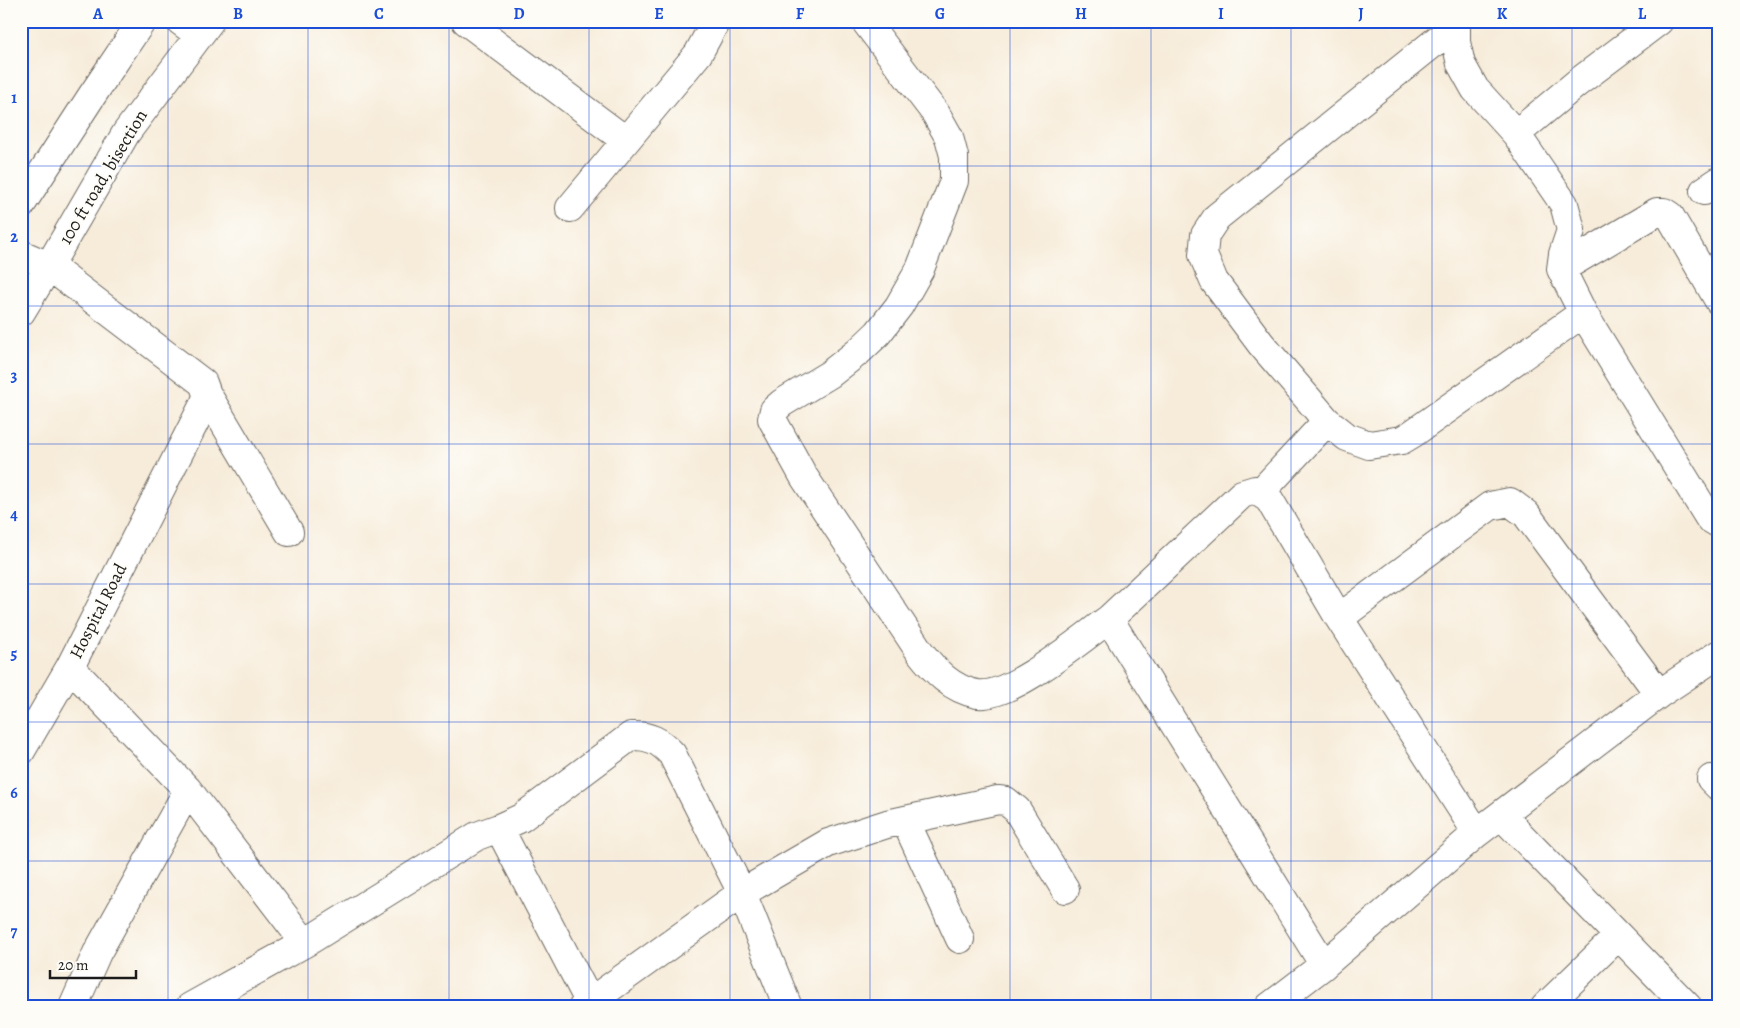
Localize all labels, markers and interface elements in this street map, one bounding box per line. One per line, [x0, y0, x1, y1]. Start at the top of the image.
text: A [92, 3, 104, 25]
text: B [233, 3, 243, 25]
text: C [374, 3, 384, 25]
text: D [513, 3, 525, 25]
text: E [654, 3, 664, 25]
text: F [796, 3, 805, 25]
text: G [935, 3, 945, 25]
text: H [1075, 3, 1087, 25]
text: I [1218, 3, 1224, 25]
text: J [1358, 3, 1364, 25]
text: K [1497, 3, 1508, 25]
text: L [1638, 3, 1647, 25]
text: 1 [11, 87, 17, 109]
street label: 100 ft road, bisection [53, 105, 153, 249]
text: 2 [10, 226, 18, 248]
text: 3 [11, 365, 18, 387]
text: 4 [10, 504, 18, 526]
street label: Hospital Road [64, 559, 132, 663]
text: 5 [11, 643, 18, 665]
text: 6 [10, 782, 18, 804]
text: 7 [11, 921, 18, 943]
scale bar [50, 948, 136, 980]
text: 20 m [58, 955, 89, 975]

